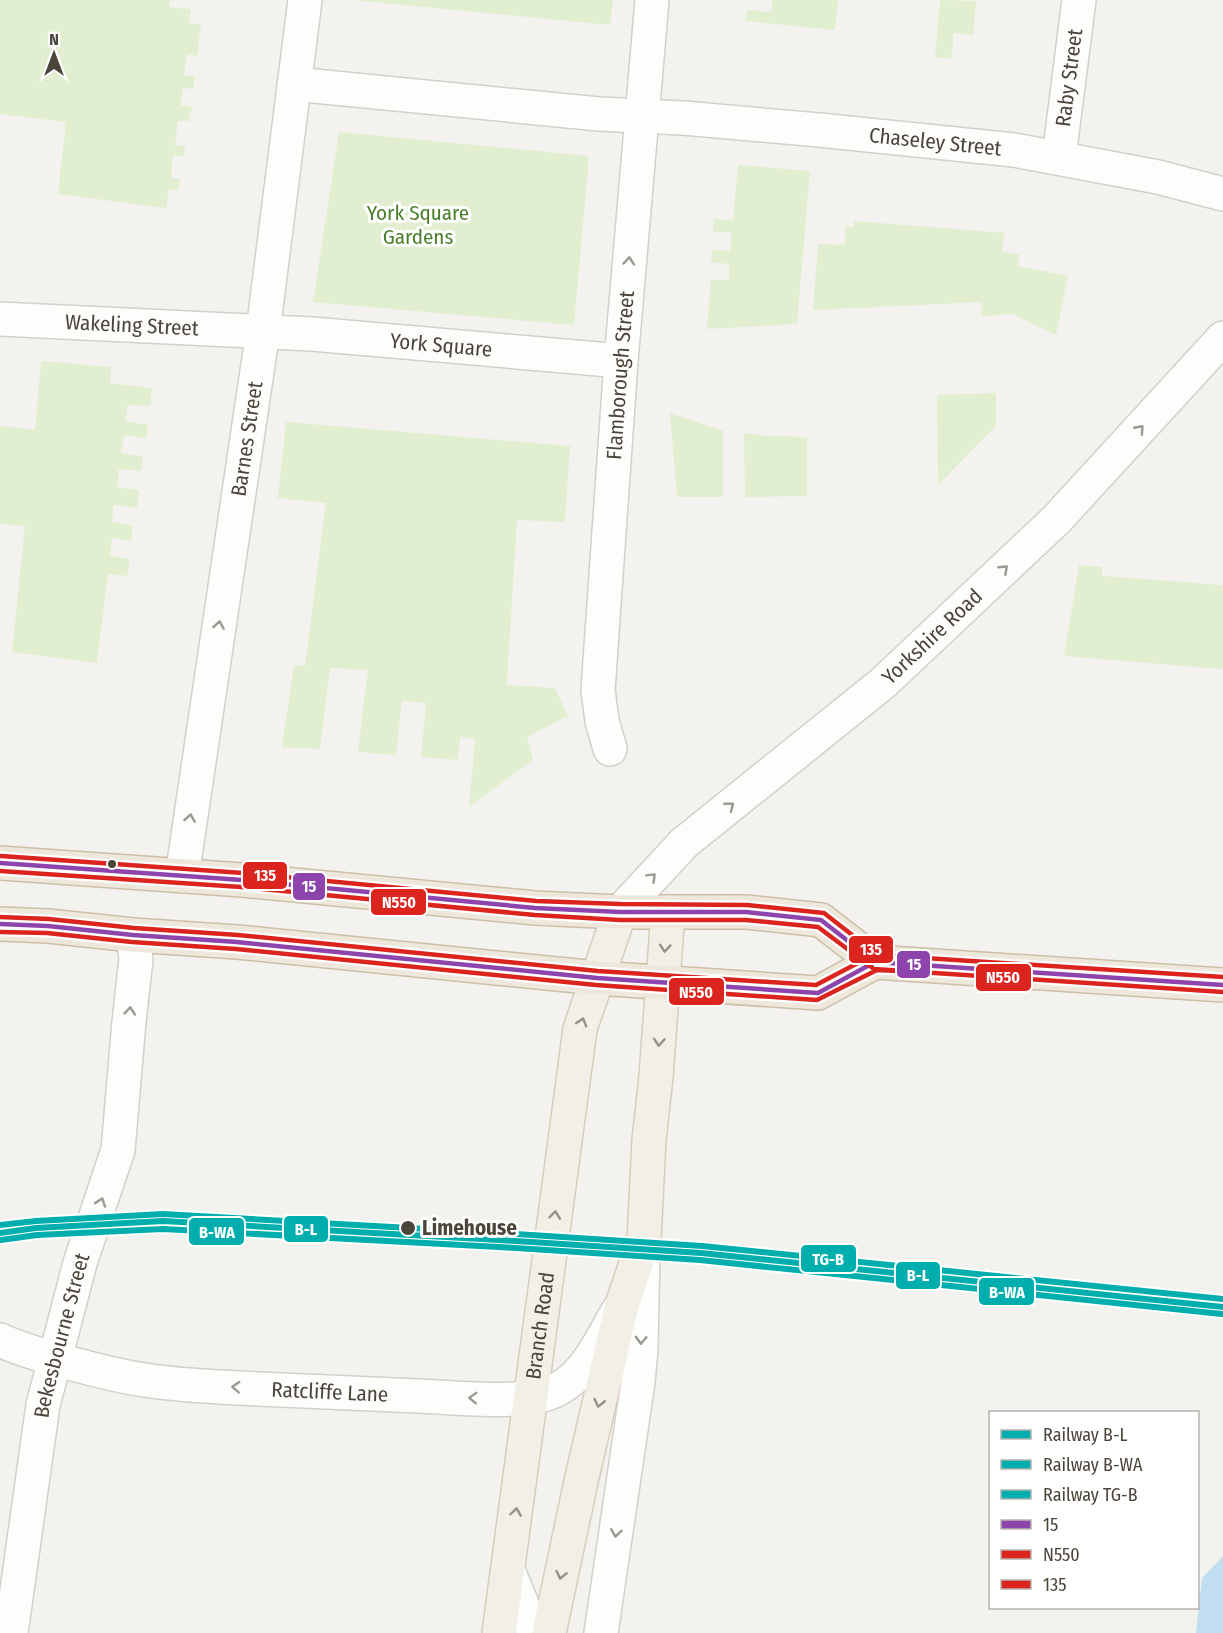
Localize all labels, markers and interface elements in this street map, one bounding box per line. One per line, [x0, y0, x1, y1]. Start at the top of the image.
north arrow [24, 24, 84, 84]
street label: Raby Street [1050, 27, 1088, 128]
text: N [49, 30, 59, 49]
street label: Chaseley Street [868, 122, 1003, 162]
park label: York Square Gardens [367, 200, 469, 250]
one-way arrow [622, 256, 635, 265]
street label: Flamborough Street [601, 289, 640, 461]
street label: Wakeling Street [64, 309, 199, 342]
street label: York Square [389, 328, 493, 363]
street label: Barnes Street [226, 379, 268, 498]
one-way arrow [1133, 425, 1144, 436]
one-way arrow [998, 565, 1008, 576]
street label: Yorkshire Road [877, 583, 988, 690]
one-way arrow [213, 620, 225, 629]
one-way arrow [723, 802, 734, 813]
one-way arrow [183, 813, 196, 823]
unlabelled marker [106, 858, 118, 870]
line badge: 135 [242, 861, 288, 890]
text: 135 [254, 866, 276, 885]
line badge: 15 [292, 872, 326, 901]
one-way arrow [645, 873, 655, 884]
text: 15 [302, 877, 316, 896]
line badge: N550 [370, 888, 427, 916]
text: N550 [382, 893, 416, 912]
line badge: 135 [848, 935, 894, 964]
text: 135 [860, 940, 882, 959]
one-way arrow [659, 943, 672, 952]
line badge: 15 [896, 950, 931, 979]
text: 15 [907, 955, 921, 974]
line badge: N550 [975, 963, 1032, 992]
text: N550 [986, 968, 1020, 987]
line badge: N550 [668, 977, 725, 1006]
text: N550 [679, 983, 713, 1002]
one-way arrow [123, 1006, 136, 1015]
one-way arrow [575, 1017, 587, 1028]
one-way arrow [652, 1038, 665, 1047]
one-way arrow [93, 1197, 106, 1208]
one-way arrow [548, 1210, 561, 1220]
line badge: B-L [283, 1215, 329, 1243]
place label: Limehouse [422, 1215, 517, 1241]
line badge: B-WA [188, 1217, 245, 1246]
marker: Limehouse [399, 1219, 417, 1237]
text: B-L [295, 1220, 318, 1239]
text: B-WA [199, 1223, 235, 1242]
line badge: TG-B [800, 1244, 857, 1273]
street label: Bekesbourne Street [28, 1249, 95, 1420]
text: TG-B [812, 1250, 844, 1269]
line badge: B-L [895, 1261, 941, 1290]
text: B-L [907, 1266, 930, 1285]
street label: Branch Road [520, 1270, 560, 1381]
line badge: B-WA [978, 1277, 1035, 1306]
text: B-WA [989, 1283, 1025, 1302]
one-way arrow [635, 1336, 648, 1345]
street label: Ratcliffe Lane [271, 1377, 389, 1408]
one-way arrow [231, 1381, 240, 1394]
one-way arrow [468, 1391, 477, 1404]
one-way arrow [594, 1397, 607, 1407]
legend [989, 1411, 1199, 1609]
text: Railway B-L [1043, 1424, 1128, 1446]
text: Railway B-WA [1043, 1454, 1143, 1476]
text: Railway TG-B [1043, 1484, 1138, 1506]
one-way arrow [509, 1508, 521, 1517]
text: 15 [1043, 1514, 1058, 1536]
one-way arrow [610, 1529, 622, 1538]
text: N550 [1043, 1544, 1080, 1566]
one-way arrow [555, 1570, 568, 1580]
text: 135 [1043, 1574, 1066, 1596]

